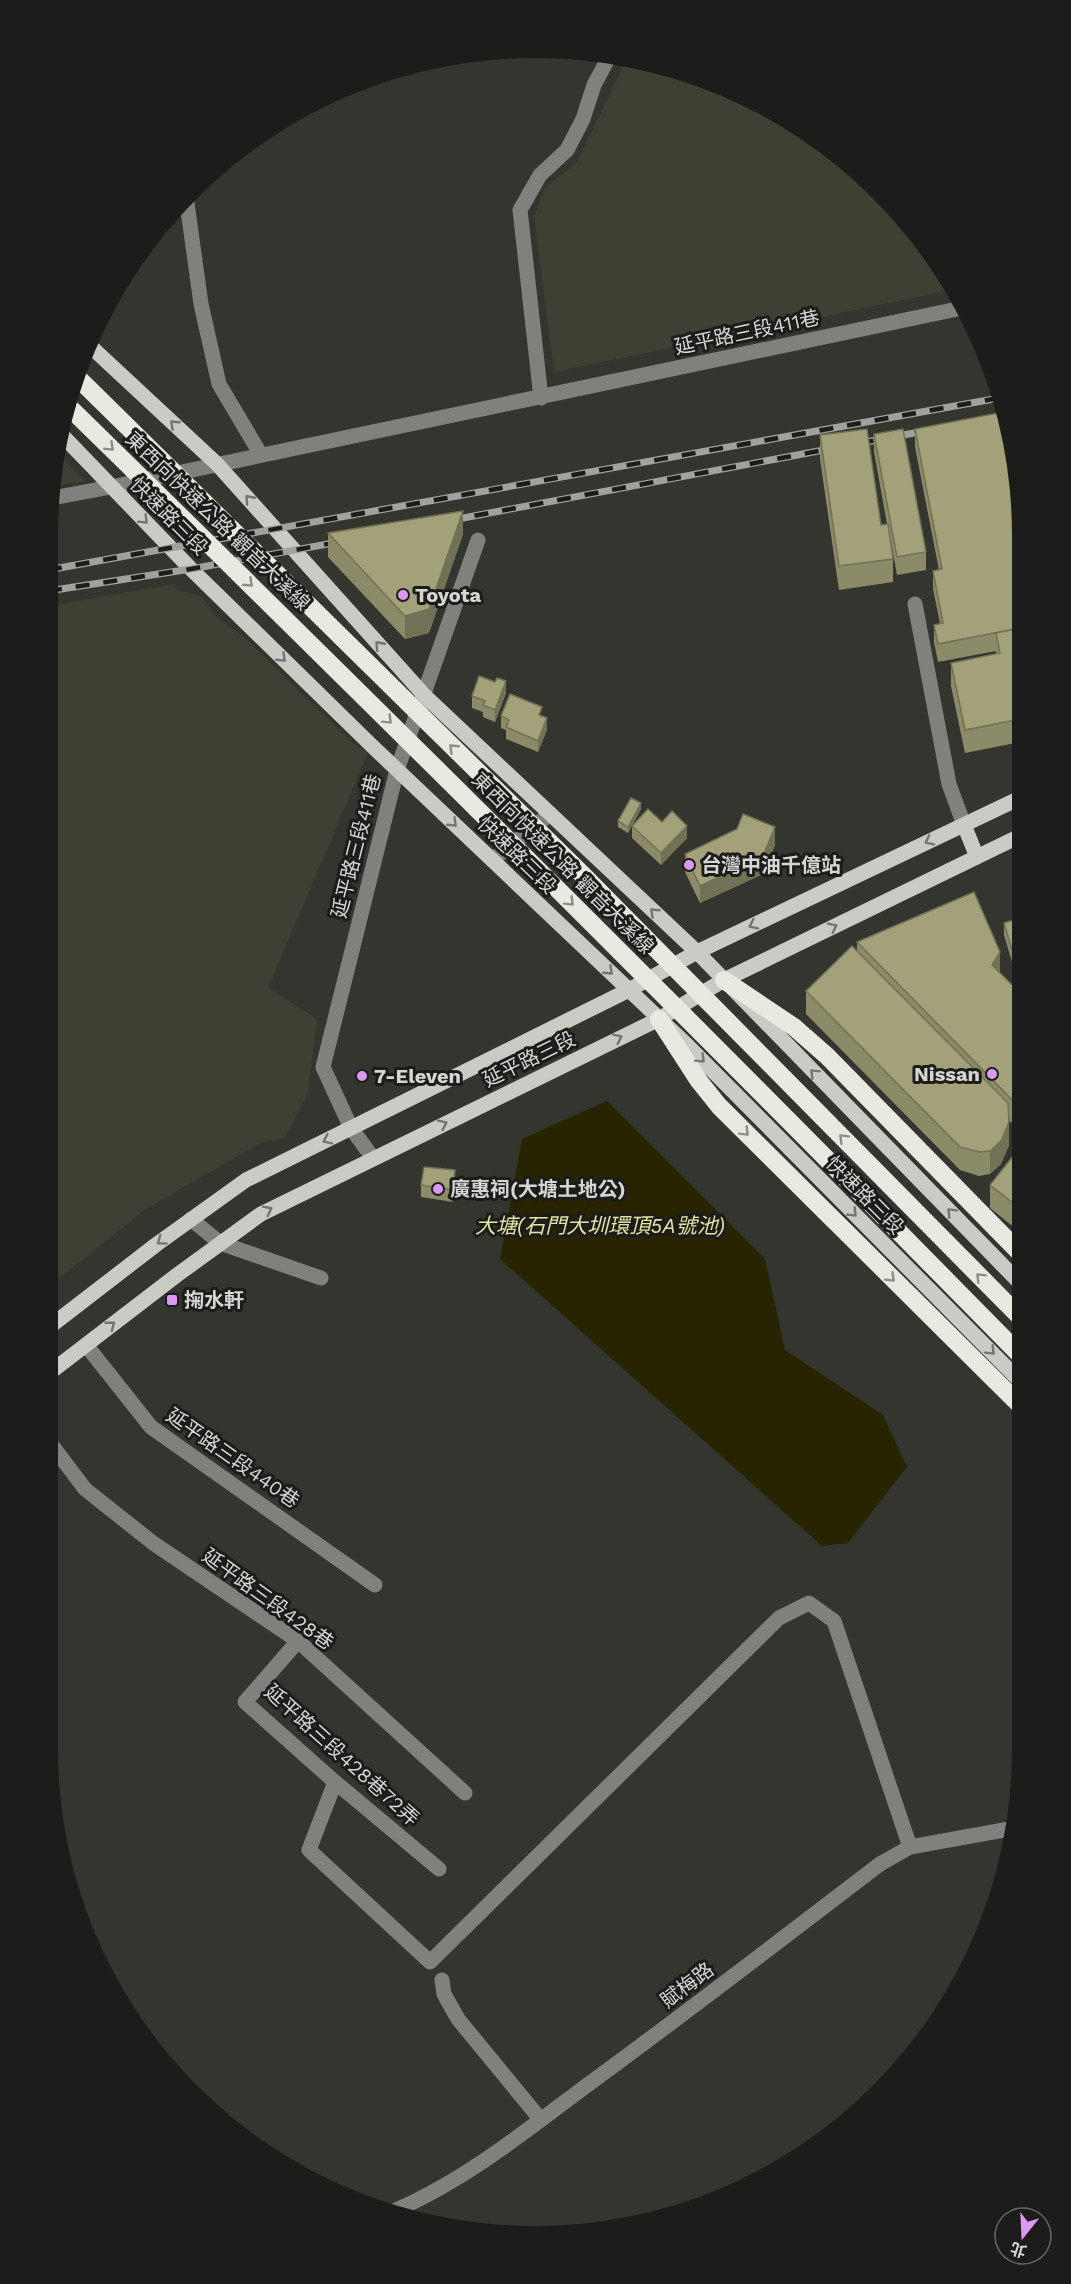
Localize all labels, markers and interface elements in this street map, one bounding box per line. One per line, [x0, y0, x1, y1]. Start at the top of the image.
street label: 延平路三段411巷 [672, 305, 822, 359]
one-way arrow [171, 420, 181, 431]
street label: 東西向快速公路 觀音大溪線 [121, 427, 315, 615]
one-way arrow [102, 439, 113, 450]
street label: 快速路三段 [125, 472, 213, 560]
one-way arrow [245, 496, 256, 506]
one-way arrow [137, 513, 148, 524]
one-way arrow [243, 576, 253, 587]
place label: Toyota [415, 583, 482, 607]
marker: Toyota [396, 588, 410, 602]
one-way arrow [375, 641, 386, 652]
one-way arrow [276, 651, 286, 662]
one-way arrow [380, 713, 391, 724]
one-way arrow [449, 745, 460, 756]
street label: 東西向快速公路 觀音大溪線 [467, 767, 659, 959]
street label: 延平路三段411巷 [327, 772, 385, 920]
street label: 快速路三段 [473, 812, 561, 898]
one-way arrow [445, 815, 456, 826]
one-way arrow [925, 834, 936, 846]
place label: 台灣中油千億站 [701, 853, 841, 877]
marker: 台灣中油千億站 [682, 858, 696, 872]
one-way arrow [563, 895, 574, 906]
one-way arrow [651, 909, 662, 920]
one-way arrow [749, 918, 760, 930]
one-way arrow [826, 922, 837, 934]
one-way arrow [602, 964, 613, 975]
street label: 延平路三段 [479, 1026, 579, 1092]
one-way arrow [612, 1034, 623, 1046]
one-way arrow [694, 1052, 705, 1063]
place label: Nissan [914, 1062, 980, 1086]
place label: 7-Eleven [374, 1064, 461, 1088]
marker: Nissan [985, 1067, 999, 1081]
marker: 7-Eleven [355, 1069, 369, 1083]
one-way arrow [810, 1070, 821, 1080]
one-way arrow [437, 1119, 448, 1131]
one-way arrow [738, 1126, 749, 1136]
one-way arrow [322, 1133, 333, 1145]
one-way arrow [840, 1135, 851, 1146]
street label: 快速路三段 [821, 1151, 909, 1239]
place label: 廣惠祠(大塘土地公) [450, 1177, 626, 1201]
marker: 廣惠祠(大塘土地公) [431, 1182, 445, 1196]
one-way arrow [846, 1205, 857, 1216]
one-way arrow [262, 1206, 272, 1217]
one-way arrow [947, 1209, 958, 1219]
water label: 大塘(石門大圳環頂5A號池) [475, 1213, 725, 1238]
one-way arrow [156, 1234, 167, 1245]
one-way arrow [883, 1270, 894, 1281]
one-way arrow [977, 1274, 988, 1285]
place label: 掬水軒 [184, 1288, 244, 1312]
marker: 掬水軒 [165, 1293, 179, 1307]
one-way arrow [104, 1322, 115, 1333]
one-way arrow [983, 1344, 994, 1355]
street label: 延平路三段440巷 [162, 1403, 304, 1513]
street label: 延平路三段428巷 [198, 1543, 338, 1655]
street label: 延平路三段428巷72弄 [260, 1679, 424, 1831]
street label: 賦梅路 [656, 1957, 718, 2013]
north arrow [993, 2206, 1053, 2266]
text: 北 [1008, 2238, 1029, 2261]

